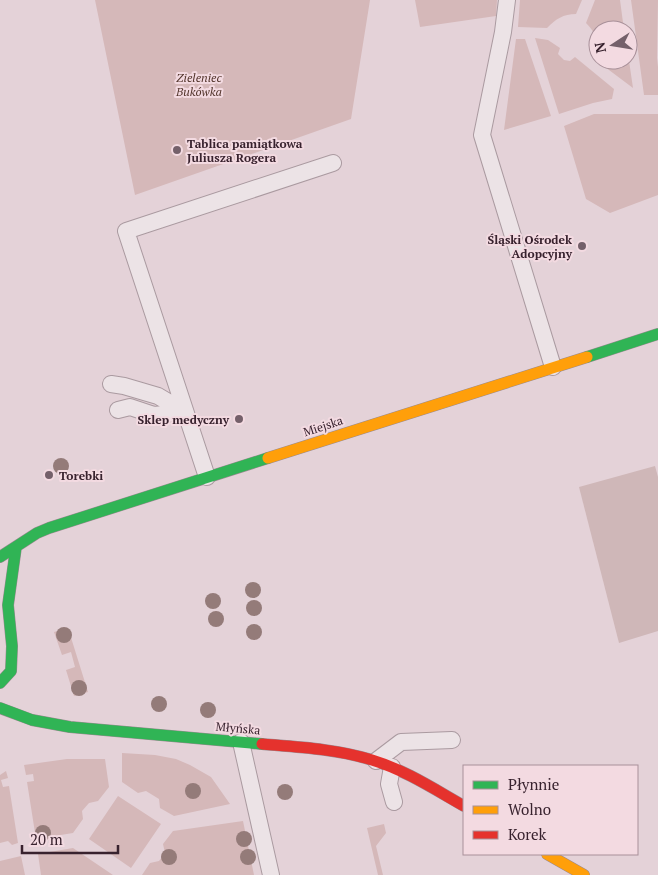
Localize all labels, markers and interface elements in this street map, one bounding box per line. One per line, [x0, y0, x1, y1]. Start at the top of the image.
north arrow [588, 20, 638, 70]
text: N [589, 40, 610, 55]
park label: Zieleniec Bukówka [175, 70, 223, 99]
place label: Tablica pamiątkowa Juliusza Rogera [187, 136, 303, 165]
marker: Tablica pamiątkowa Juliusza Rogera [171, 144, 183, 156]
place label: Śląski Ośrodek Adopcyjny [488, 232, 573, 261]
marker: Śląski Ośrodek Adopcyjny [576, 240, 588, 252]
place label: Sklep medyczny [138, 412, 230, 427]
marker: Sklep medyczny [233, 413, 245, 425]
street label: Miejska [301, 413, 345, 439]
place label: Torebki [59, 468, 103, 483]
marker: Torebki [43, 469, 55, 481]
street label: Młyńska [215, 719, 261, 737]
legend [463, 765, 638, 855]
text: Płynnie [508, 774, 559, 794]
text: Wolno [508, 799, 551, 819]
scale bar [22, 822, 119, 854]
text: Korek [508, 824, 547, 844]
text: 20 m [30, 829, 63, 849]

